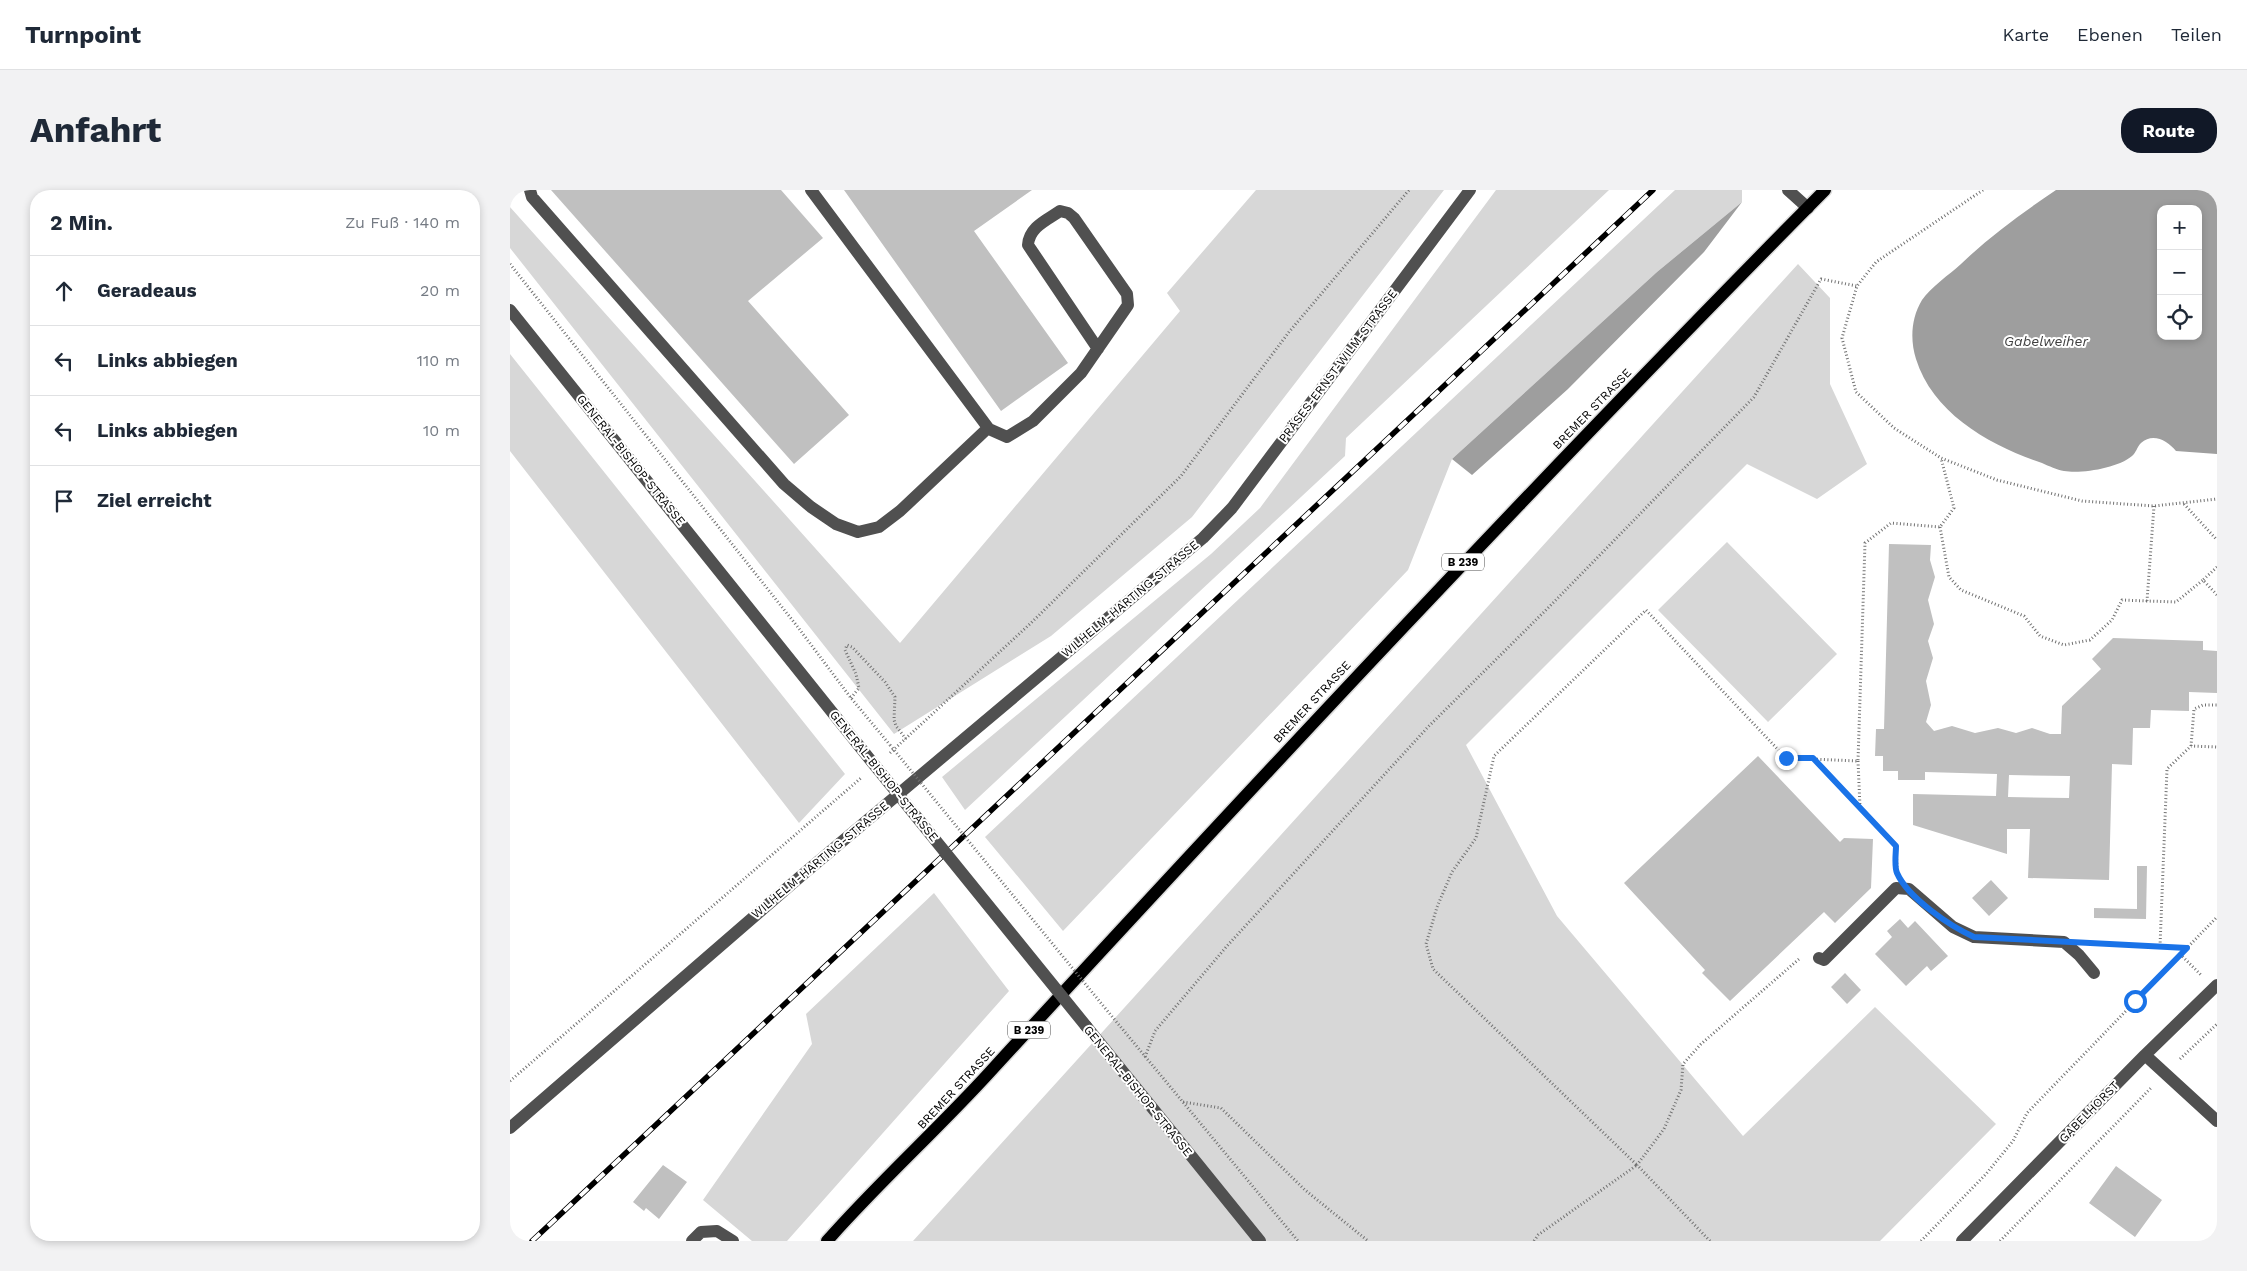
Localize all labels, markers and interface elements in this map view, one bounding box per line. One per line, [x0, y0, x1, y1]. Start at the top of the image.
text: Turnpoint [25, 21, 141, 49]
text: Karte [2003, 24, 2049, 45]
text: Ebenen [2077, 24, 2143, 45]
text: Teilen [2171, 24, 2222, 45]
button: Route [2121, 108, 2217, 153]
text: Anfahrt [30, 109, 161, 151]
map controls [2157, 205, 2202, 340]
button: + [2157, 205, 2202, 250]
text: 2 Min. [50, 210, 113, 235]
text: Zu Fuß · 140 m [345, 213, 460, 232]
button: − [2157, 250, 2202, 295]
icon: ahead [50, 277, 78, 305]
text: Geradeaus [97, 279, 197, 302]
text: 20 m [420, 281, 460, 300]
street label: PRÄSES-ERNST-WILM-STRASSE [1276, 287, 1400, 445]
button: locate [2157, 295, 2202, 340]
water label: Gabelweiher [2004, 333, 2088, 349]
icon: left [50, 347, 78, 375]
text: Links abbiegen [97, 349, 238, 372]
text: 110 m [417, 351, 460, 370]
street label: BREMER STRASSE [1550, 365, 1634, 452]
street label: GENERAL-BISHOP-STRASSE [574, 392, 688, 528]
icon: left [50, 417, 78, 445]
text: Links abbiegen [97, 419, 238, 442]
text: 10 m [423, 421, 460, 440]
icon: arrive [50, 487, 78, 515]
text: Ziel erreicht [97, 489, 212, 512]
street label: WILHELM-HARTING-STRASSE [1059, 537, 1202, 660]
road number: B 239 [1442, 554, 1484, 571]
street label: BREMER STRASSE [1270, 658, 1354, 746]
street label: GENERAL-BISHOP-STRASSE [827, 708, 941, 844]
route end [1775, 747, 1798, 770]
street label: WILHELM-HARTING-STRASSE [749, 798, 892, 921]
route start [2124, 990, 2147, 1013]
road number: B 239 [1008, 1022, 1050, 1038]
street label: GENERAL-BISHOP-STRASSE [1081, 1023, 1195, 1159]
street label: BREMER STRASSE [914, 1044, 998, 1132]
street label: GABELHORST [2056, 1078, 2122, 1146]

